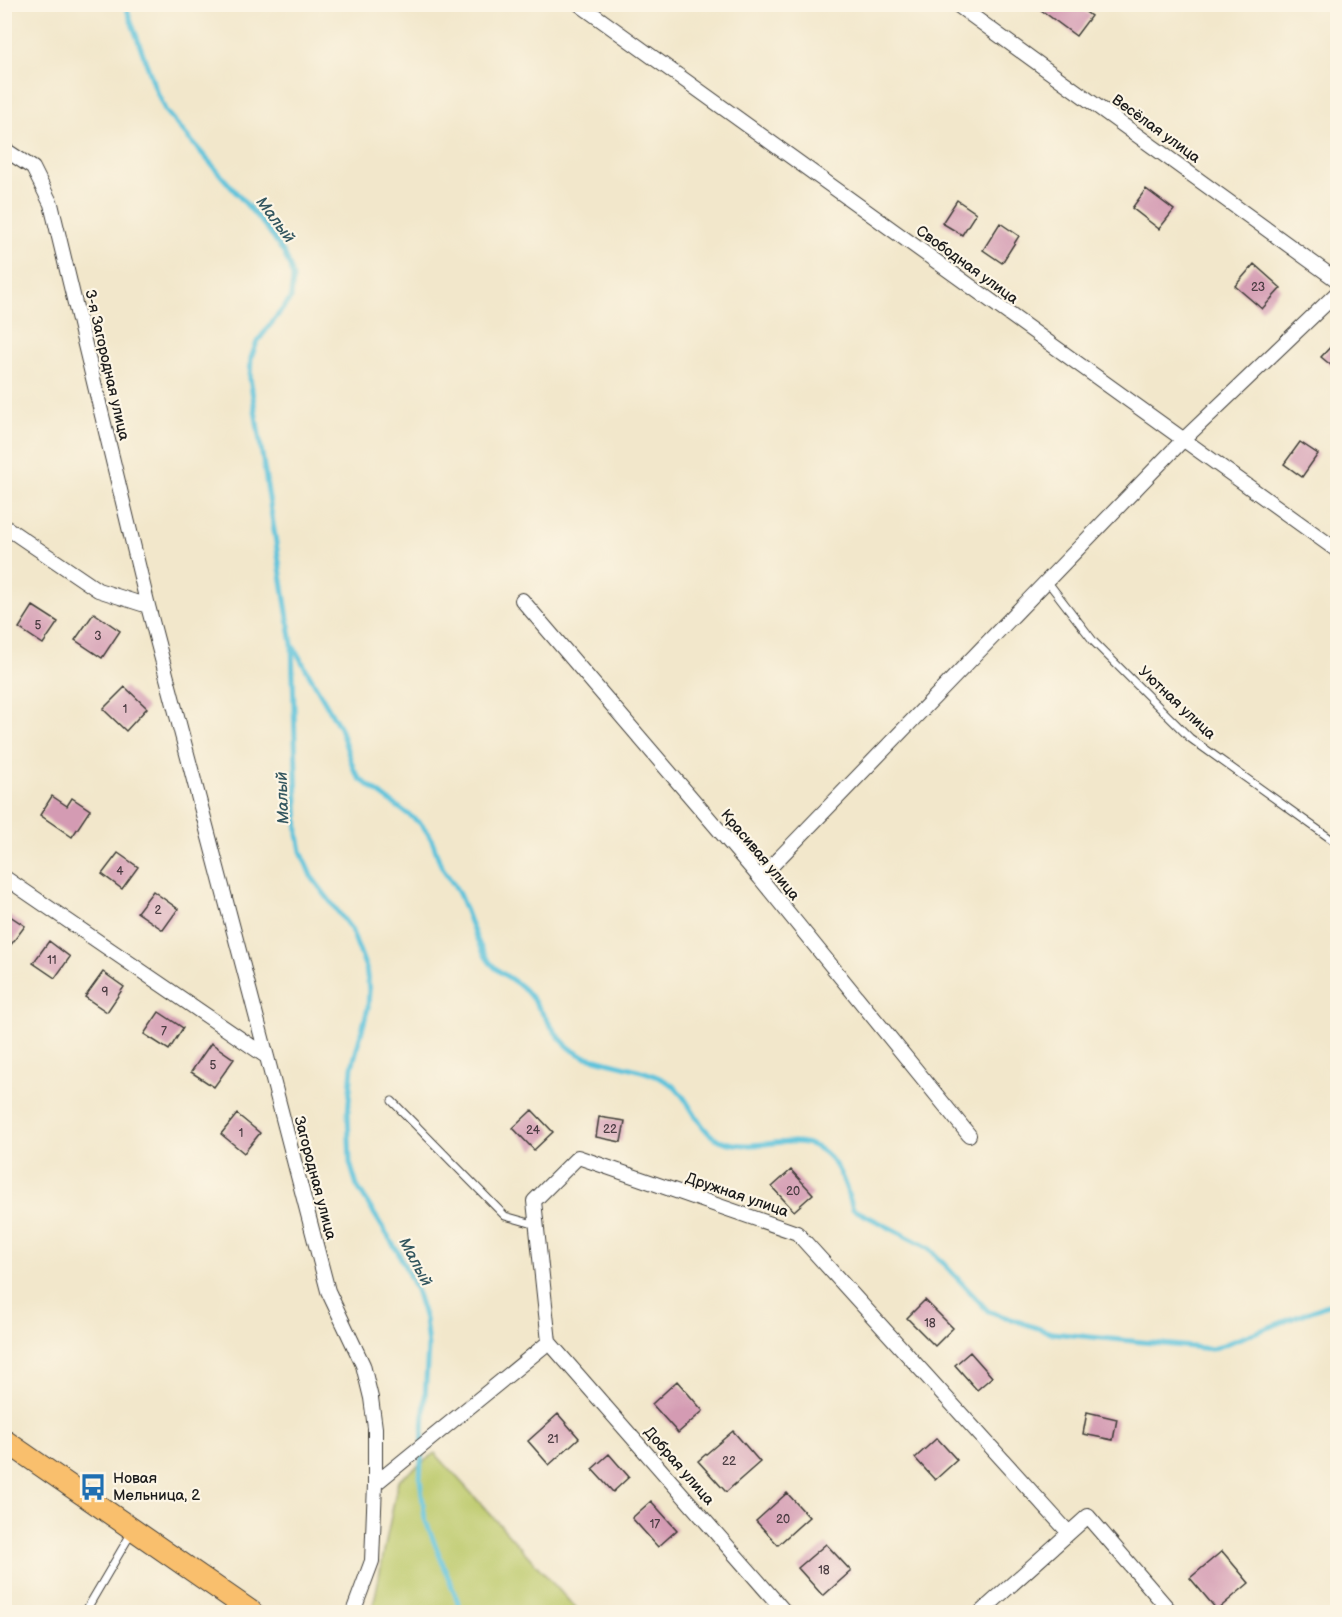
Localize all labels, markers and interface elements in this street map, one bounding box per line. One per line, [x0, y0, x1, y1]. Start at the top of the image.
street label: Весёлая улица [1108, 91, 1204, 168]
water label: Малый [252, 193, 298, 247]
street label: Свободная улица [912, 222, 1022, 309]
house number: 23 [1251, 280, 1265, 295]
street label: 3-я Загородная улица [80, 288, 134, 442]
house number: 5 [35, 618, 42, 633]
house number: 3 [94, 629, 102, 644]
street label: Уютная улица [1134, 662, 1220, 744]
house number: 1 [123, 702, 127, 717]
water label: Малый [273, 771, 293, 825]
street label: Красивая улица [716, 805, 804, 905]
house number: 4 [116, 864, 124, 879]
house number: 2 [154, 903, 162, 918]
house number: 11 [47, 953, 57, 968]
house number: 9 [102, 985, 109, 1000]
house number: 7 [161, 1024, 167, 1039]
house number: 5 [210, 1058, 217, 1073]
street label: Загородная улица [289, 1114, 341, 1242]
house number: 22 [603, 1122, 617, 1137]
house number: 24 [526, 1123, 541, 1138]
house number: 1 [239, 1126, 243, 1141]
street label: Дружная улица [683, 1168, 791, 1222]
house number: 20 [786, 1184, 800, 1199]
water label: Малый [394, 1234, 436, 1290]
house number: 18 [924, 1316, 936, 1331]
street label: Добрая улица [640, 1423, 718, 1509]
house number: 21 [547, 1432, 559, 1447]
house number: 22 [722, 1454, 736, 1469]
place label: Новая Мельница, 2 [113, 1469, 200, 1505]
bus stop icon: Новая Мельница, 2 [78, 1472, 108, 1502]
house number: 20 [776, 1512, 790, 1527]
house number: 17 [650, 1517, 660, 1532]
house number: 18 [818, 1563, 830, 1578]

